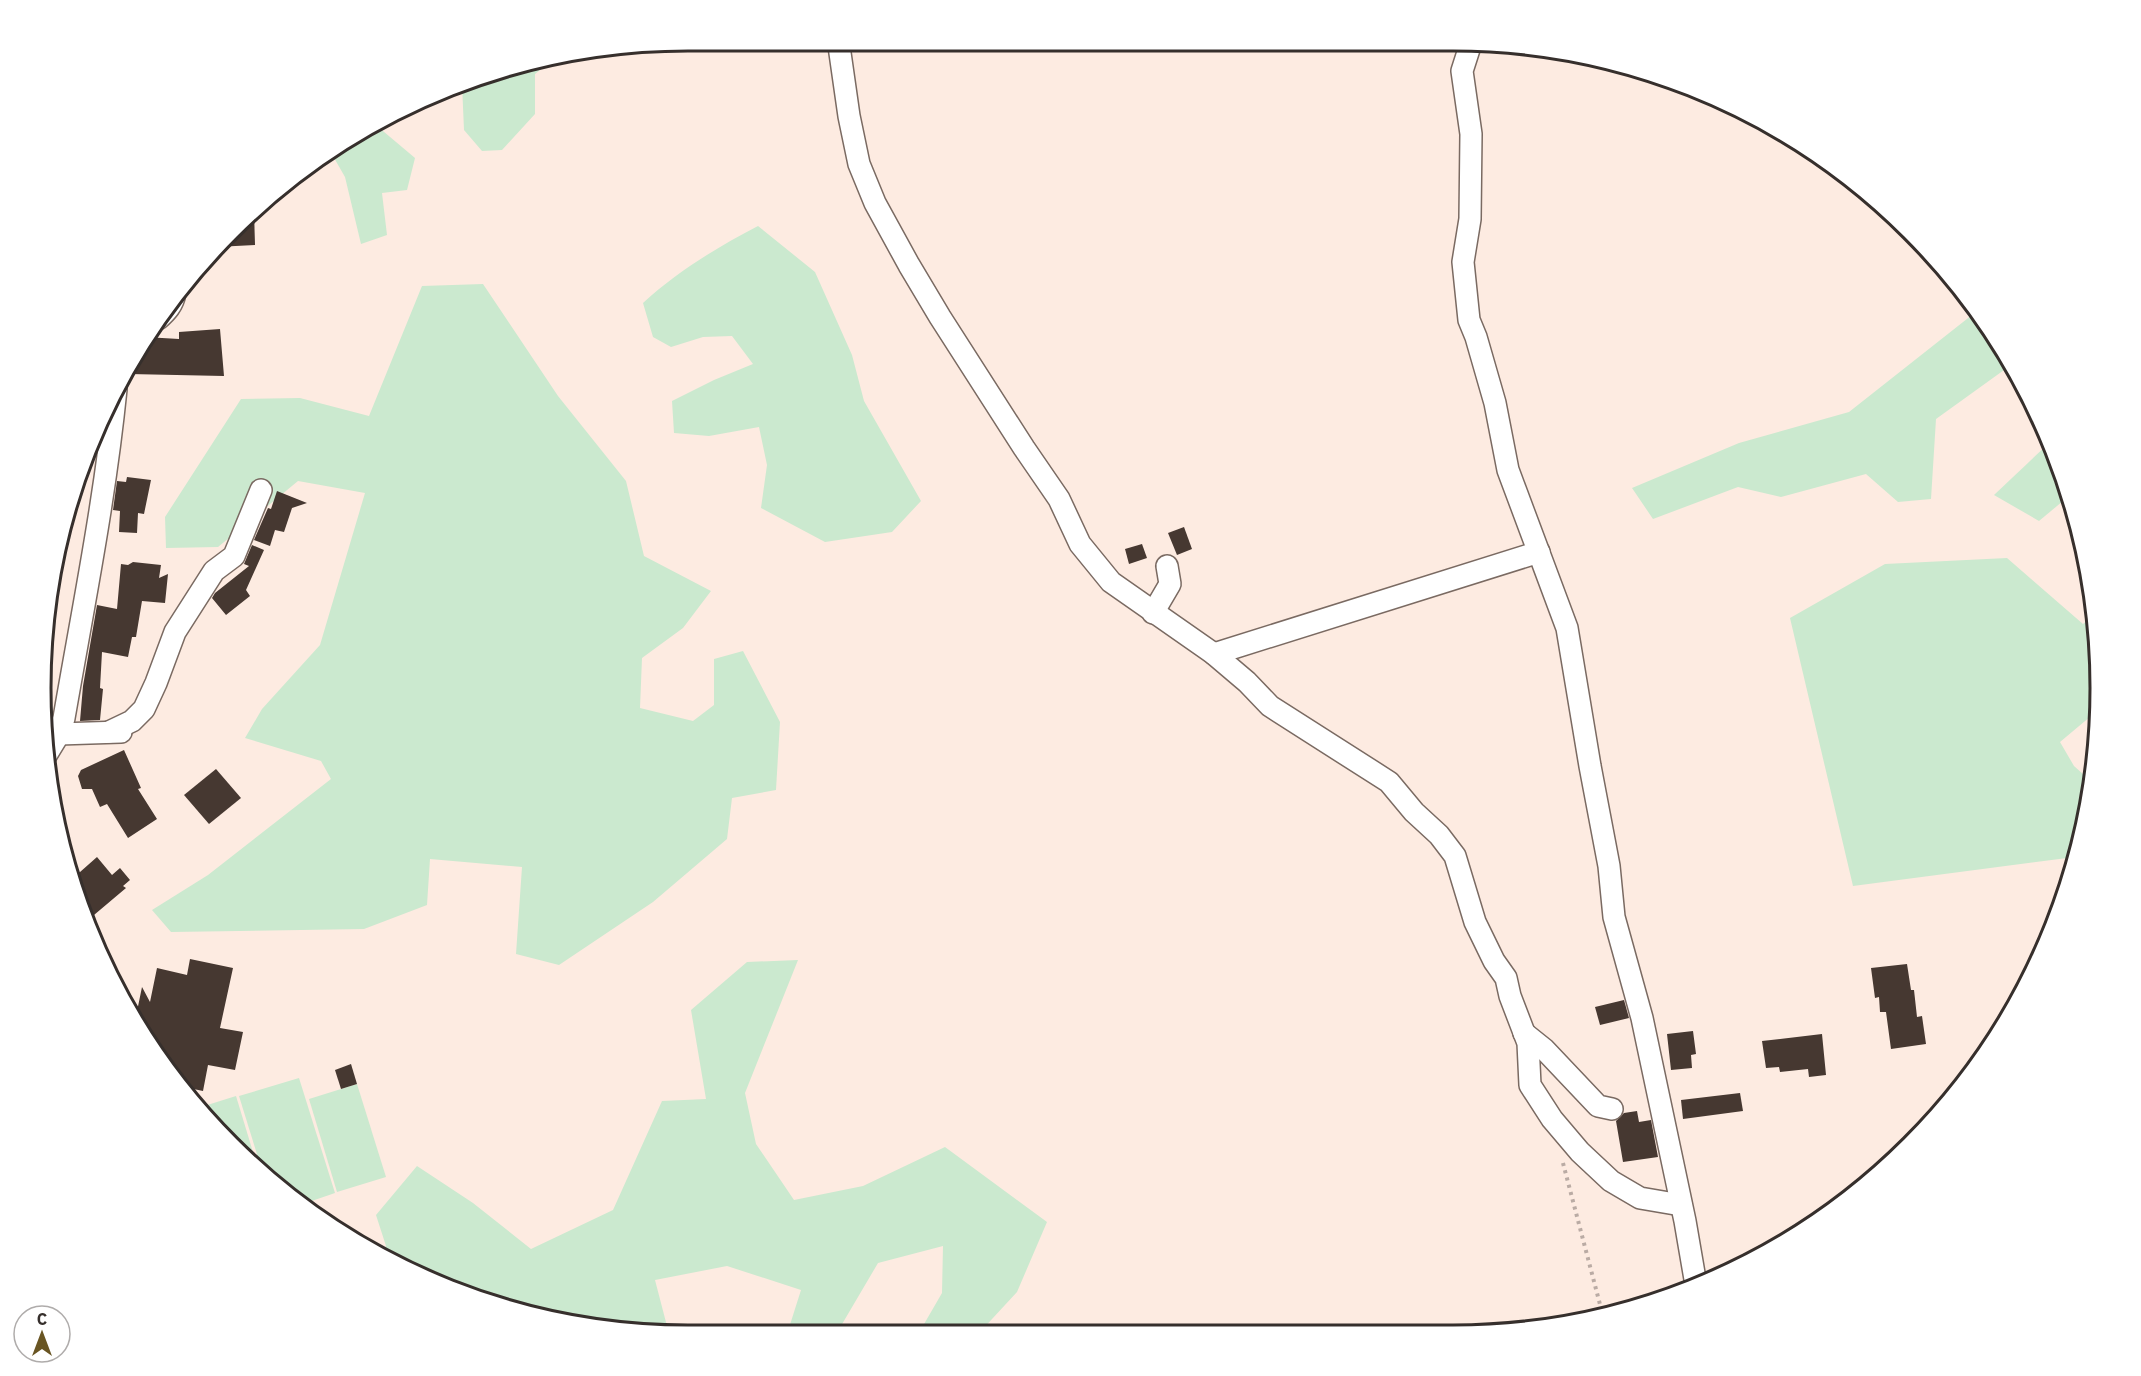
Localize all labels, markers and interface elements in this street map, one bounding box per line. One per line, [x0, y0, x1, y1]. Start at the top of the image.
north arrow [12, 1304, 72, 1364]
text: С [37, 1309, 47, 1329]

